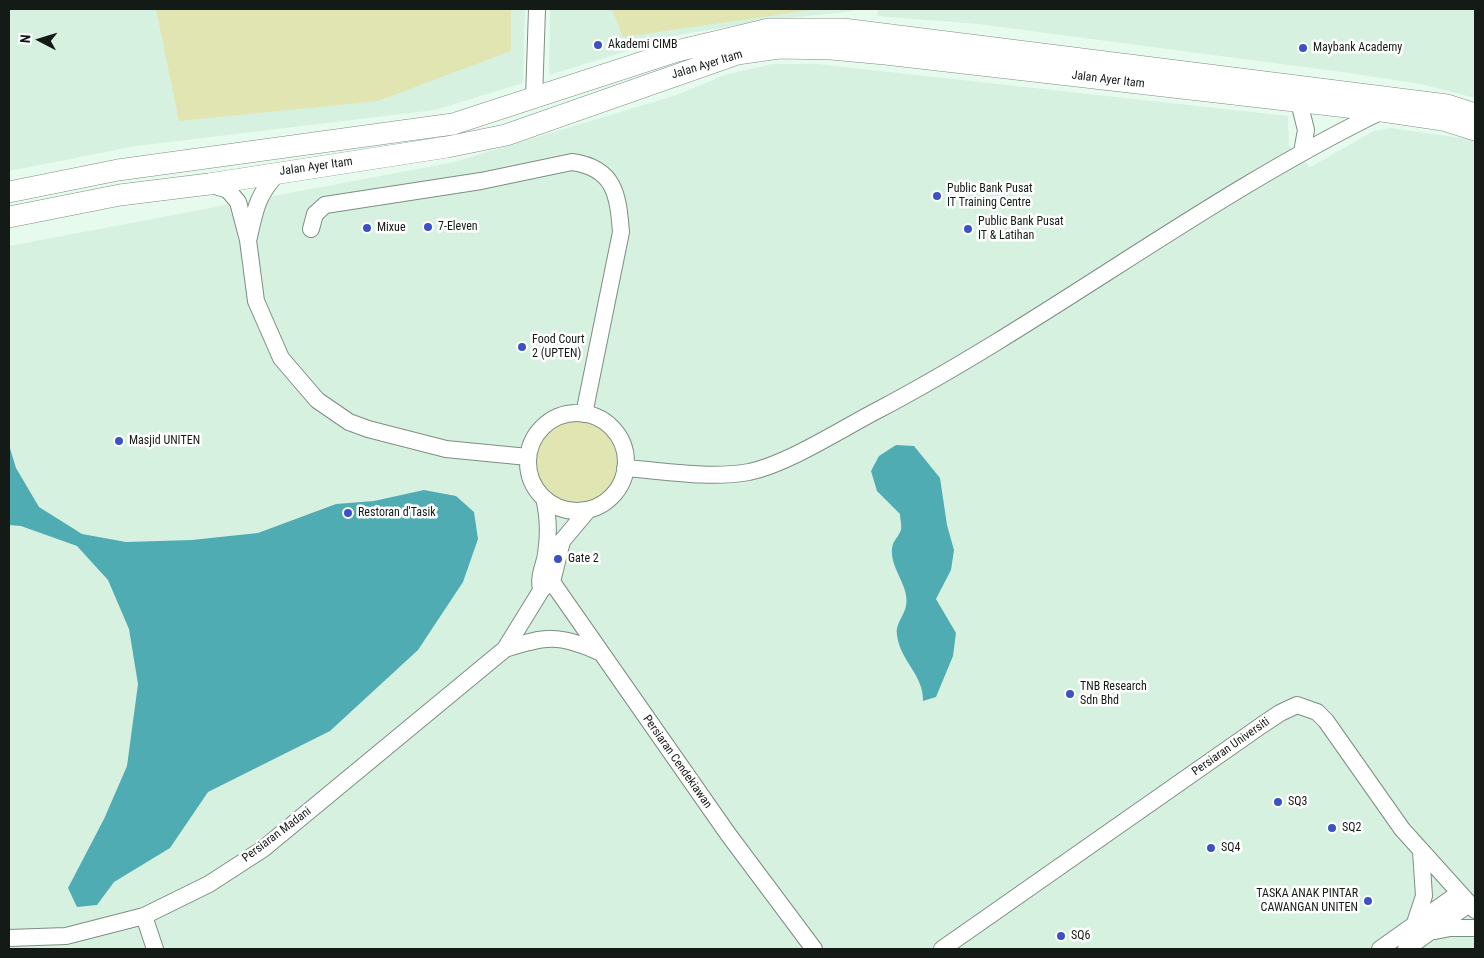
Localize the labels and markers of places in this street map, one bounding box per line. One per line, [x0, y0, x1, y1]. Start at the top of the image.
place label: Akademi CIMB [608, 38, 678, 52]
marker: Akademi CIMB [592, 39, 604, 51]
place label: Maybank Academy [1313, 41, 1402, 55]
marker: Maybank Academy [1297, 42, 1309, 54]
place label: Public Bank Pusat IT Training Centre [947, 182, 1033, 210]
marker: Public Bank Pusat IT Training Centre [931, 190, 943, 202]
place label: Public Bank Pusat IT & Latihan [978, 215, 1064, 243]
place label: 7-Eleven [438, 220, 478, 234]
place label: Mixue [377, 221, 406, 235]
marker: 7-Eleven [422, 221, 434, 233]
marker: Mixue [361, 222, 373, 234]
marker: Public Bank Pusat IT & Latihan [962, 223, 974, 235]
place label: Food Court 2 (UPTEN) [532, 333, 585, 361]
marker: Food Court 2 (UPTEN) [516, 341, 528, 353]
place label: Masjid UNITEN [129, 434, 200, 448]
marker: Masjid UNITEN [113, 435, 125, 447]
place label: Restoran d'Tasik [358, 506, 436, 520]
marker: Restoran d'Tasik [342, 507, 354, 519]
place label: Gate 2 [568, 552, 599, 566]
marker: Gate 2 [552, 553, 564, 565]
place label: TNB Research Sdn Bhd [1080, 680, 1147, 708]
marker: TNB Research Sdn Bhd [1064, 688, 1076, 700]
place label: SQ3 [1288, 795, 1307, 809]
marker: SQ3 [1272, 796, 1284, 808]
place label: SQ2 [1342, 821, 1361, 835]
marker: SQ2 [1326, 822, 1338, 834]
place label: SQ4 [1221, 841, 1240, 855]
marker: SQ4 [1205, 842, 1217, 854]
place label: TASKA ANAK PINTAR CAWANGAN UNITEN [1256, 887, 1358, 915]
marker: TASKA ANAK PINTAR CAWANGAN UNITEN [1362, 895, 1374, 907]
place label: SQ6 [1071, 929, 1090, 943]
marker: SQ6 [1055, 930, 1067, 942]

